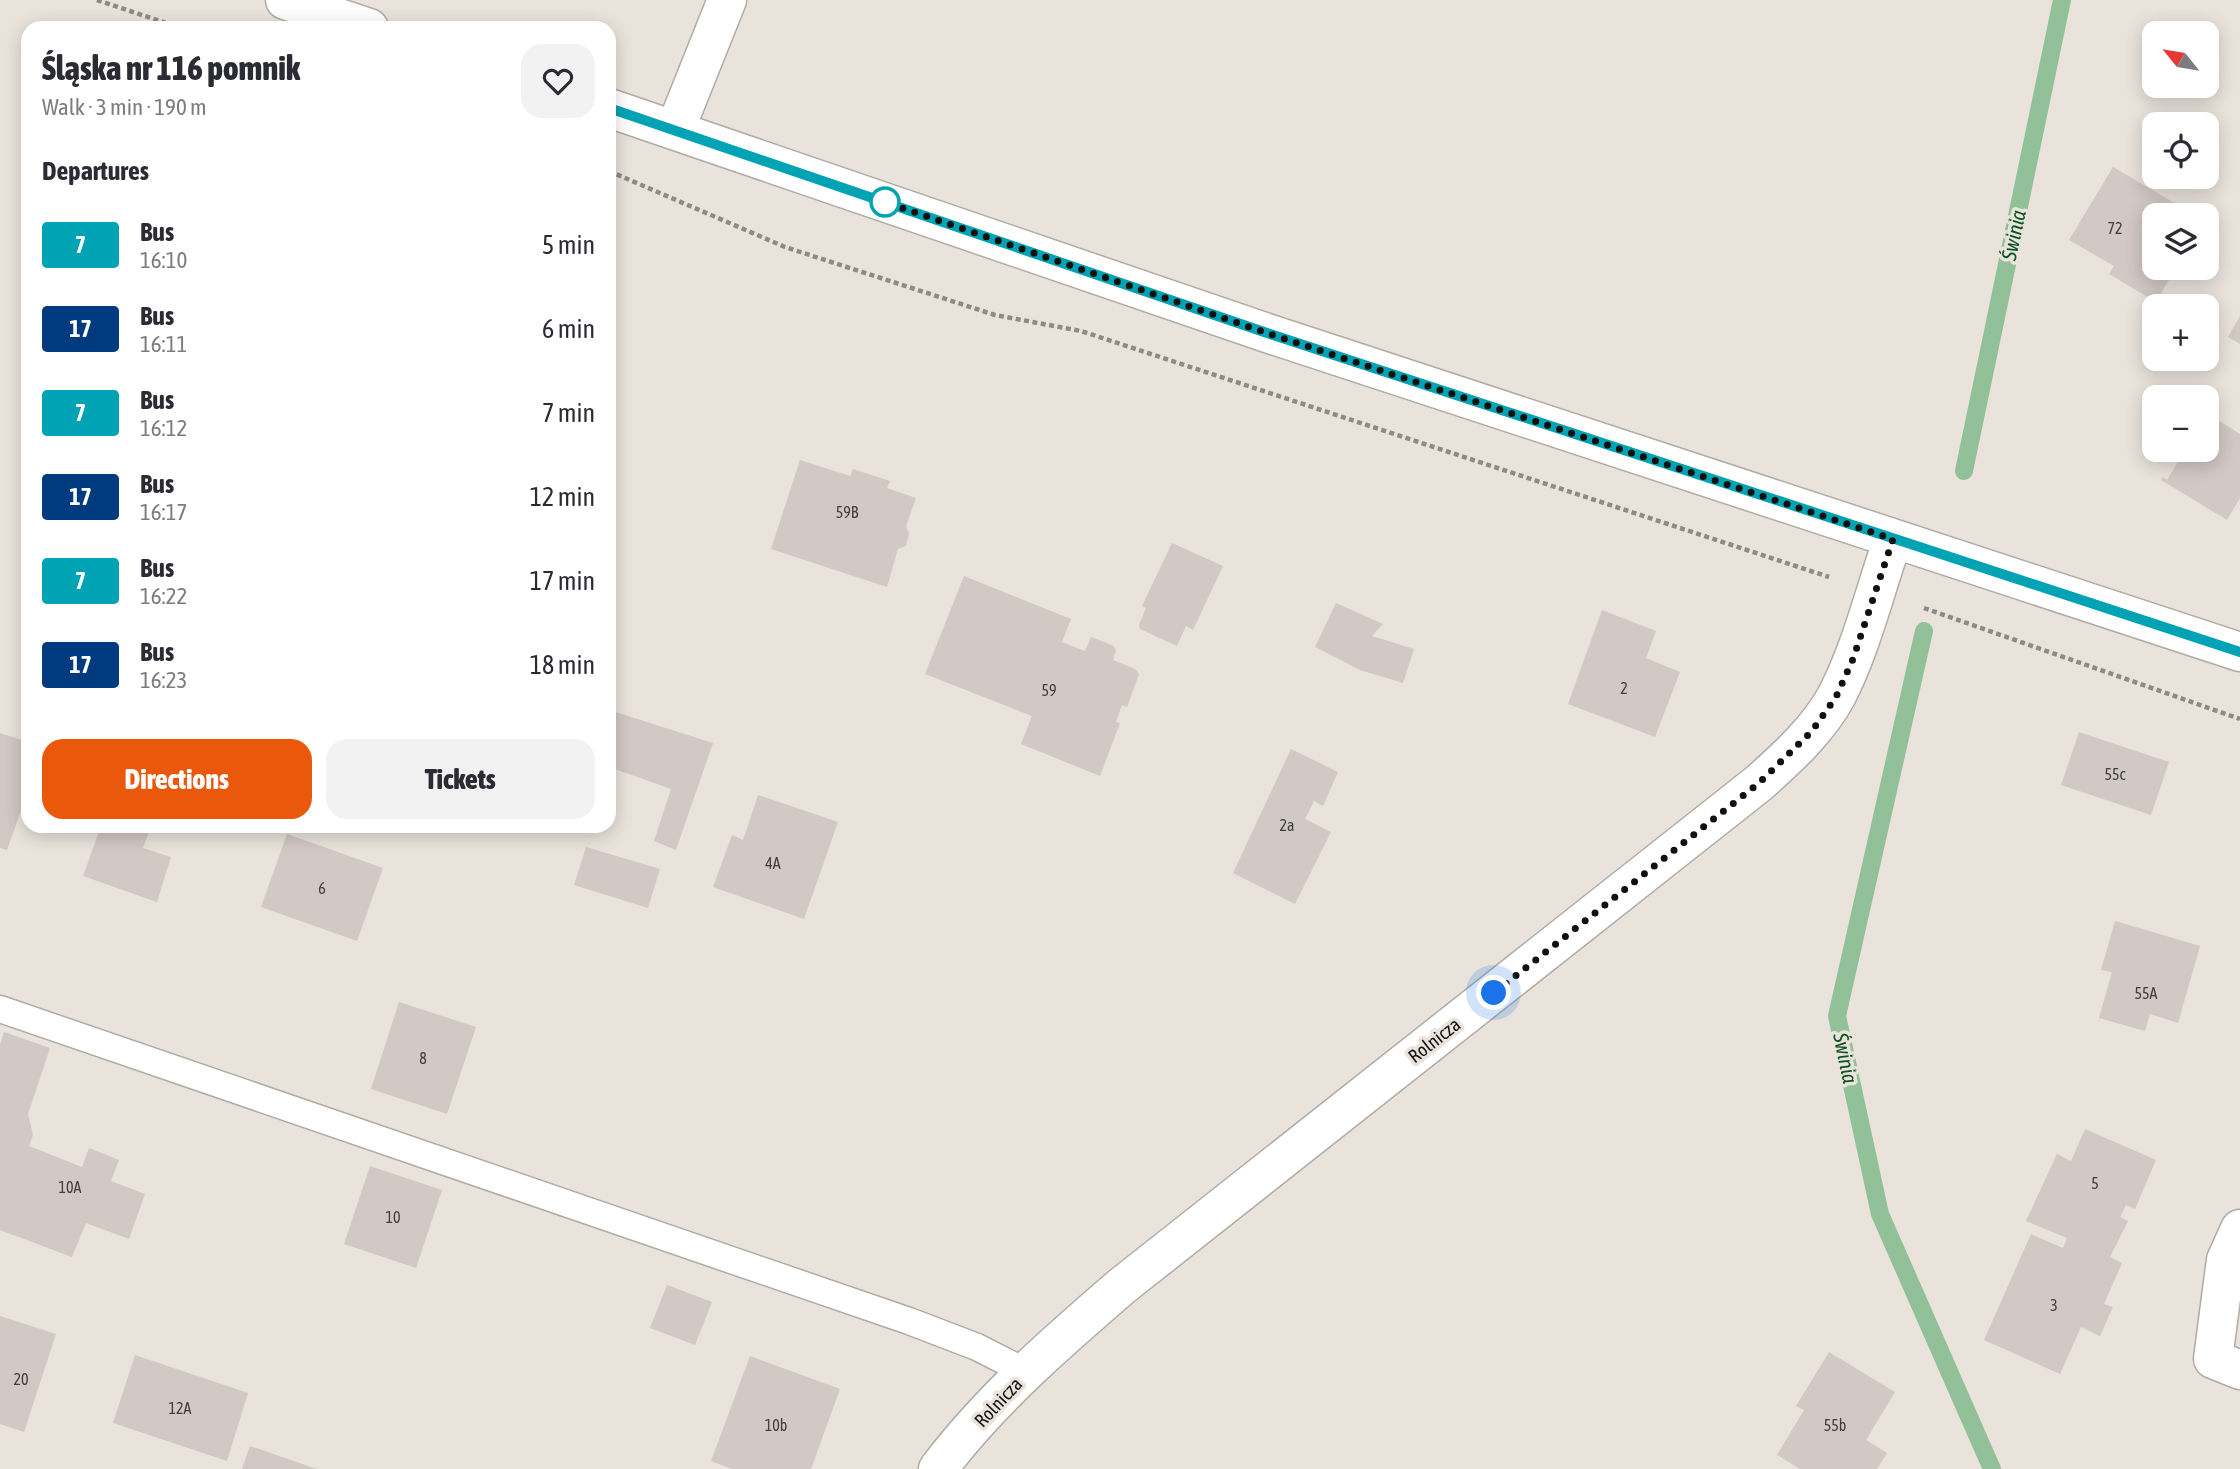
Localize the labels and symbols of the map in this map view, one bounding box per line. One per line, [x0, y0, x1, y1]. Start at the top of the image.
north arrow [2142, 21, 2219, 98]
unlabelled marker [870, 187, 900, 217]
water label: Świnia [1996, 207, 2030, 263]
house number: 72 [2107, 219, 2123, 237]
house number: 59B [836, 503, 859, 521]
house number: 2 [1620, 679, 1628, 697]
house number: 59 [1041, 681, 1057, 699]
house number: 55c [2105, 765, 2126, 783]
house number: 2a [1280, 816, 1294, 834]
house number: 4A [765, 854, 781, 872]
house number: 6 [318, 879, 326, 897]
your location [1476, 975, 1511, 1010]
house number: 55A [2135, 984, 2158, 1002]
street label: Rolnicza [1404, 1013, 1464, 1067]
water label: Świnia [1829, 1030, 1863, 1086]
house number: 8 [419, 1049, 427, 1067]
house number: 5 [2091, 1174, 2099, 1192]
house number: 10A [59, 1178, 82, 1196]
house number: 10 [385, 1208, 401, 1226]
house number: 3 [2050, 1296, 2058, 1314]
house number: 20 [13, 1370, 29, 1388]
street label: Rolnicza [970, 1373, 1026, 1431]
house number: 12A [169, 1399, 192, 1417]
house number: 10b [765, 1416, 787, 1434]
house number: 55b [1824, 1416, 1846, 1434]

